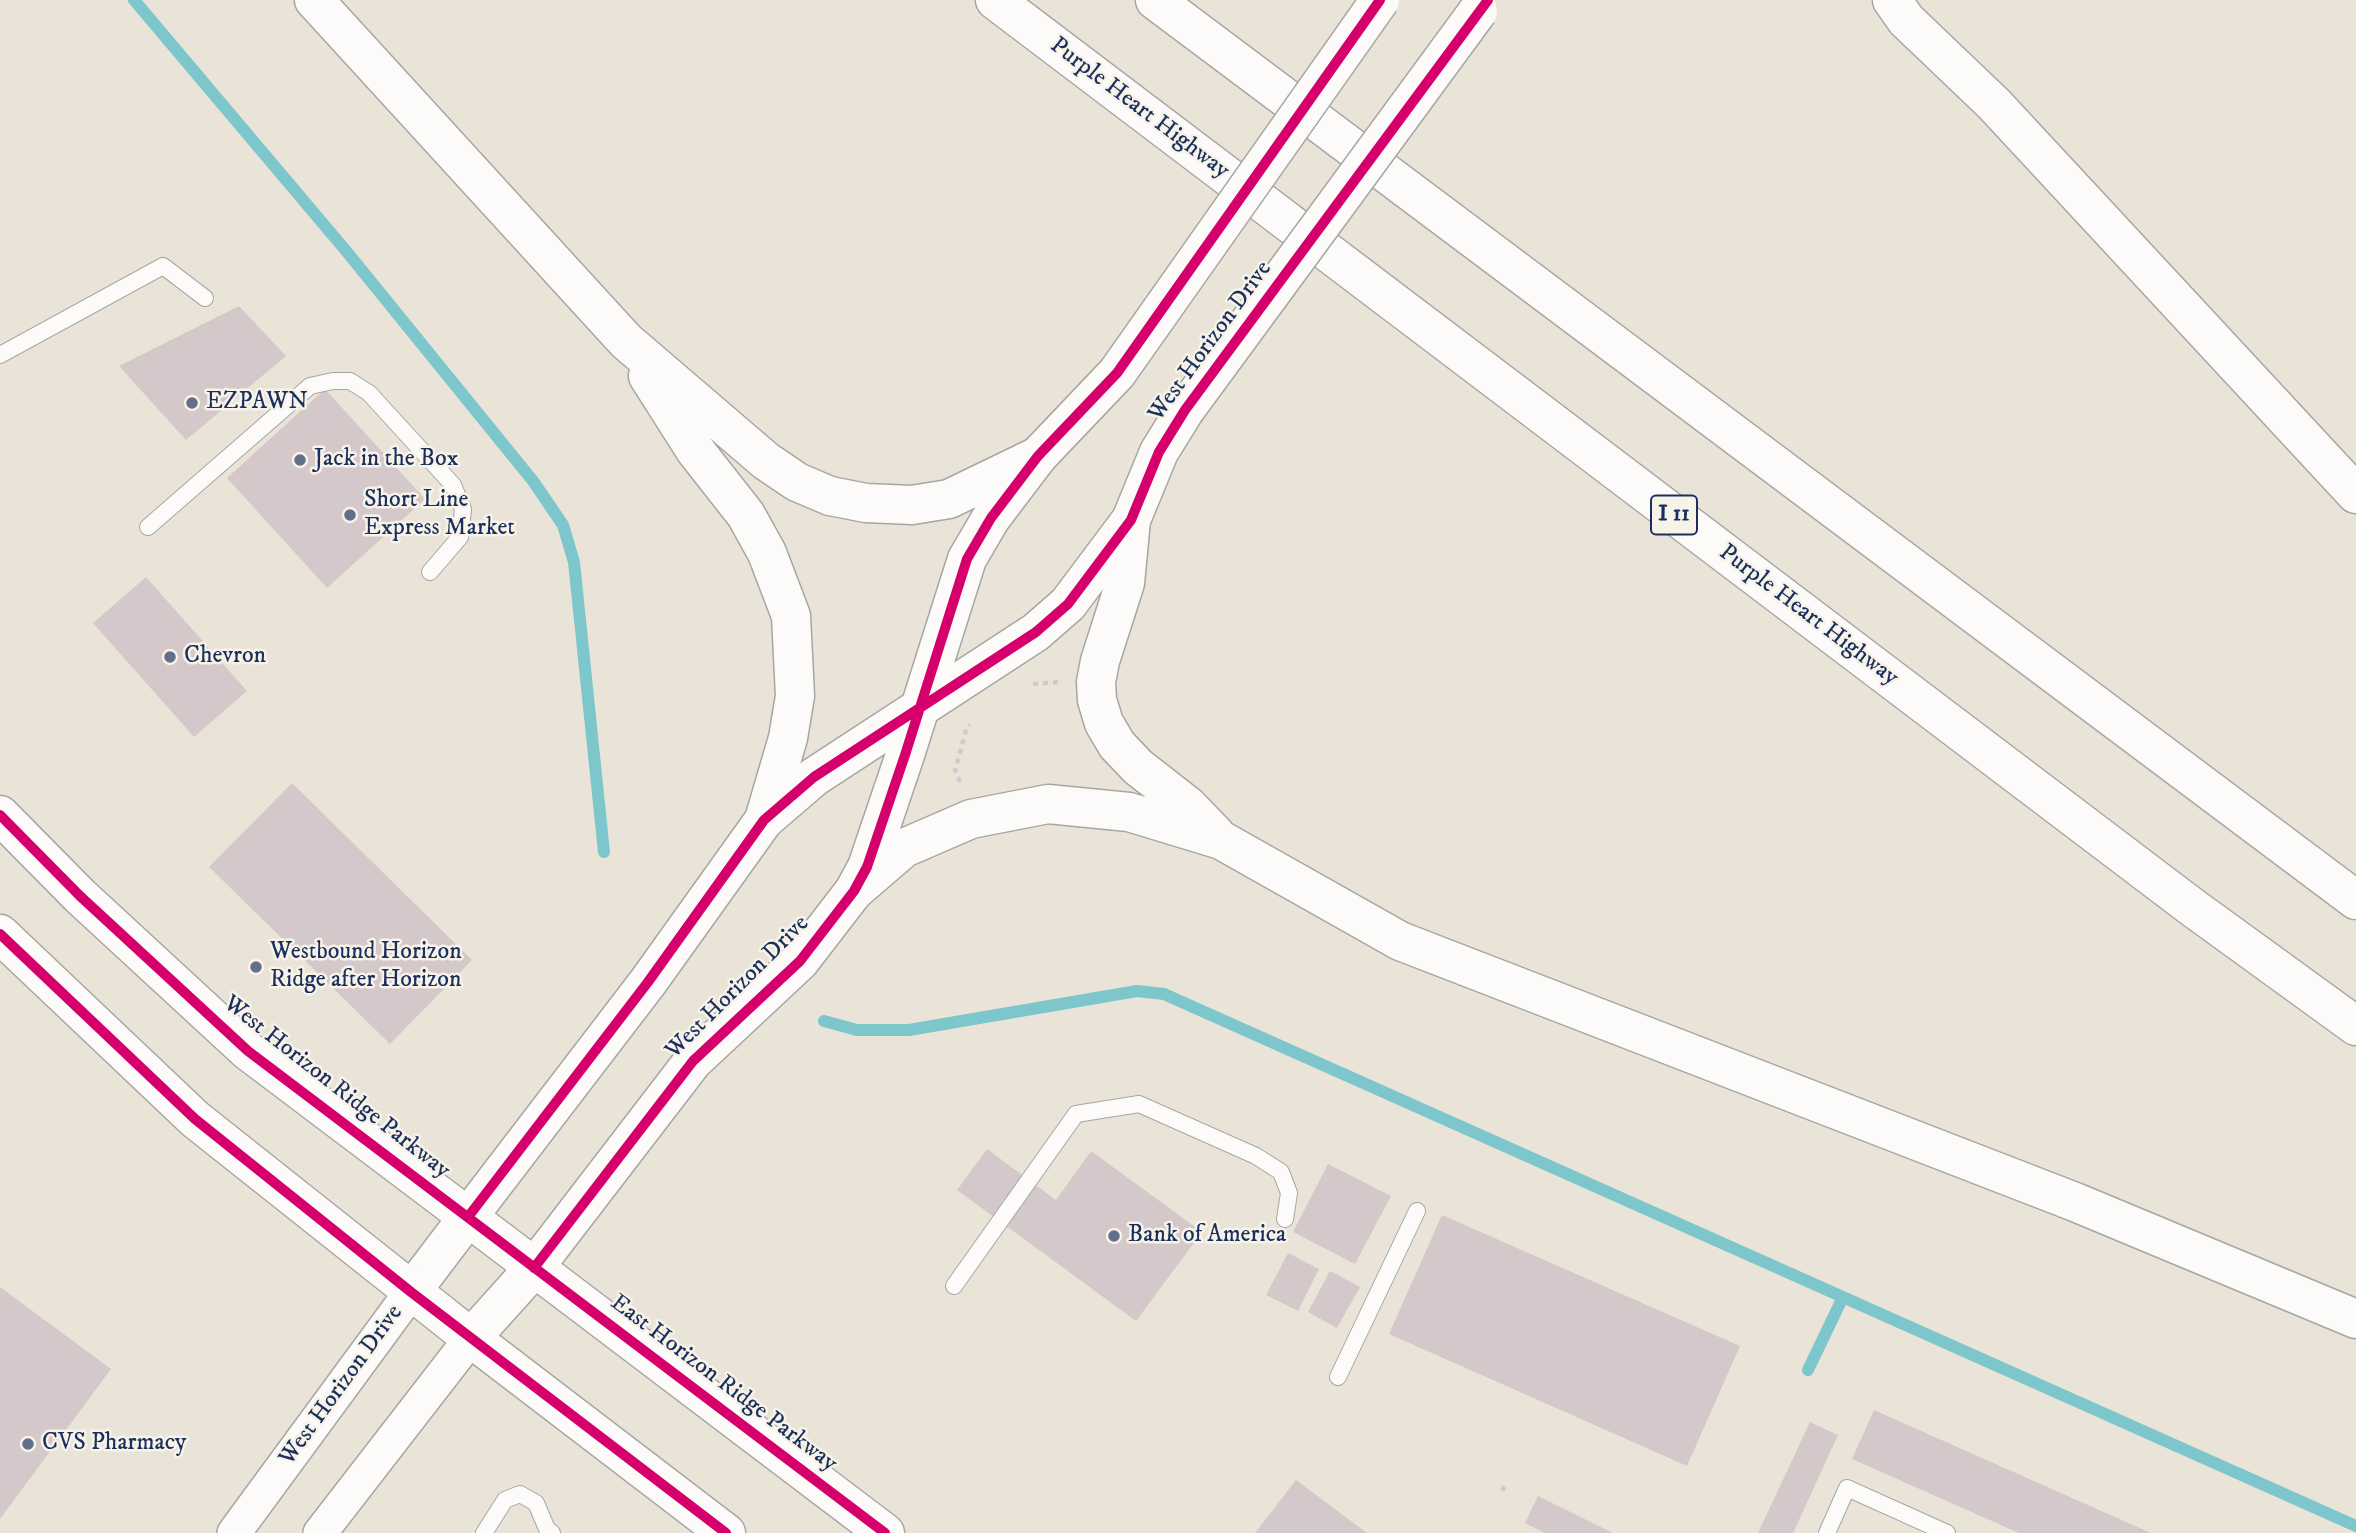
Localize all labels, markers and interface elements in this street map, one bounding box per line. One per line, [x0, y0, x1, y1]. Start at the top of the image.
street label: Purple Heart Highway [1043, 32, 1235, 186]
street label: West Horizon Drive [1143, 256, 1279, 428]
place label: EZPAWN [206, 389, 308, 417]
marker: EZPAWN [184, 395, 200, 411]
place label: Jack in the Box [314, 446, 458, 474]
marker: Jack in the Box [292, 452, 308, 468]
place label: Short Line Express Market [364, 487, 515, 543]
road number: I 11 [1651, 495, 1697, 534]
marker: Short Line Express Market [342, 507, 358, 523]
street label: Purple Heart Highway [1712, 539, 1904, 693]
place label: Chevron [184, 643, 266, 671]
marker: Chevron [162, 649, 178, 665]
street label: West Horizon Drive [660, 910, 816, 1066]
place label: Westbound Horizon Ridge after Horizon [270, 939, 462, 995]
marker: Westbound Horizon Ridge after Horizon [248, 959, 264, 975]
street label: West Horizon Ridge Parkway [217, 990, 455, 1186]
place label: Bank of America [1128, 1222, 1286, 1250]
marker: Bank of America [1106, 1228, 1122, 1244]
street label: East Horizon Ridge Parkway [604, 1289, 842, 1479]
street label: West Horizon Drive [274, 1300, 410, 1472]
place label: CVS Pharmacy [42, 1430, 186, 1458]
marker: CVS Pharmacy [20, 1436, 36, 1452]

